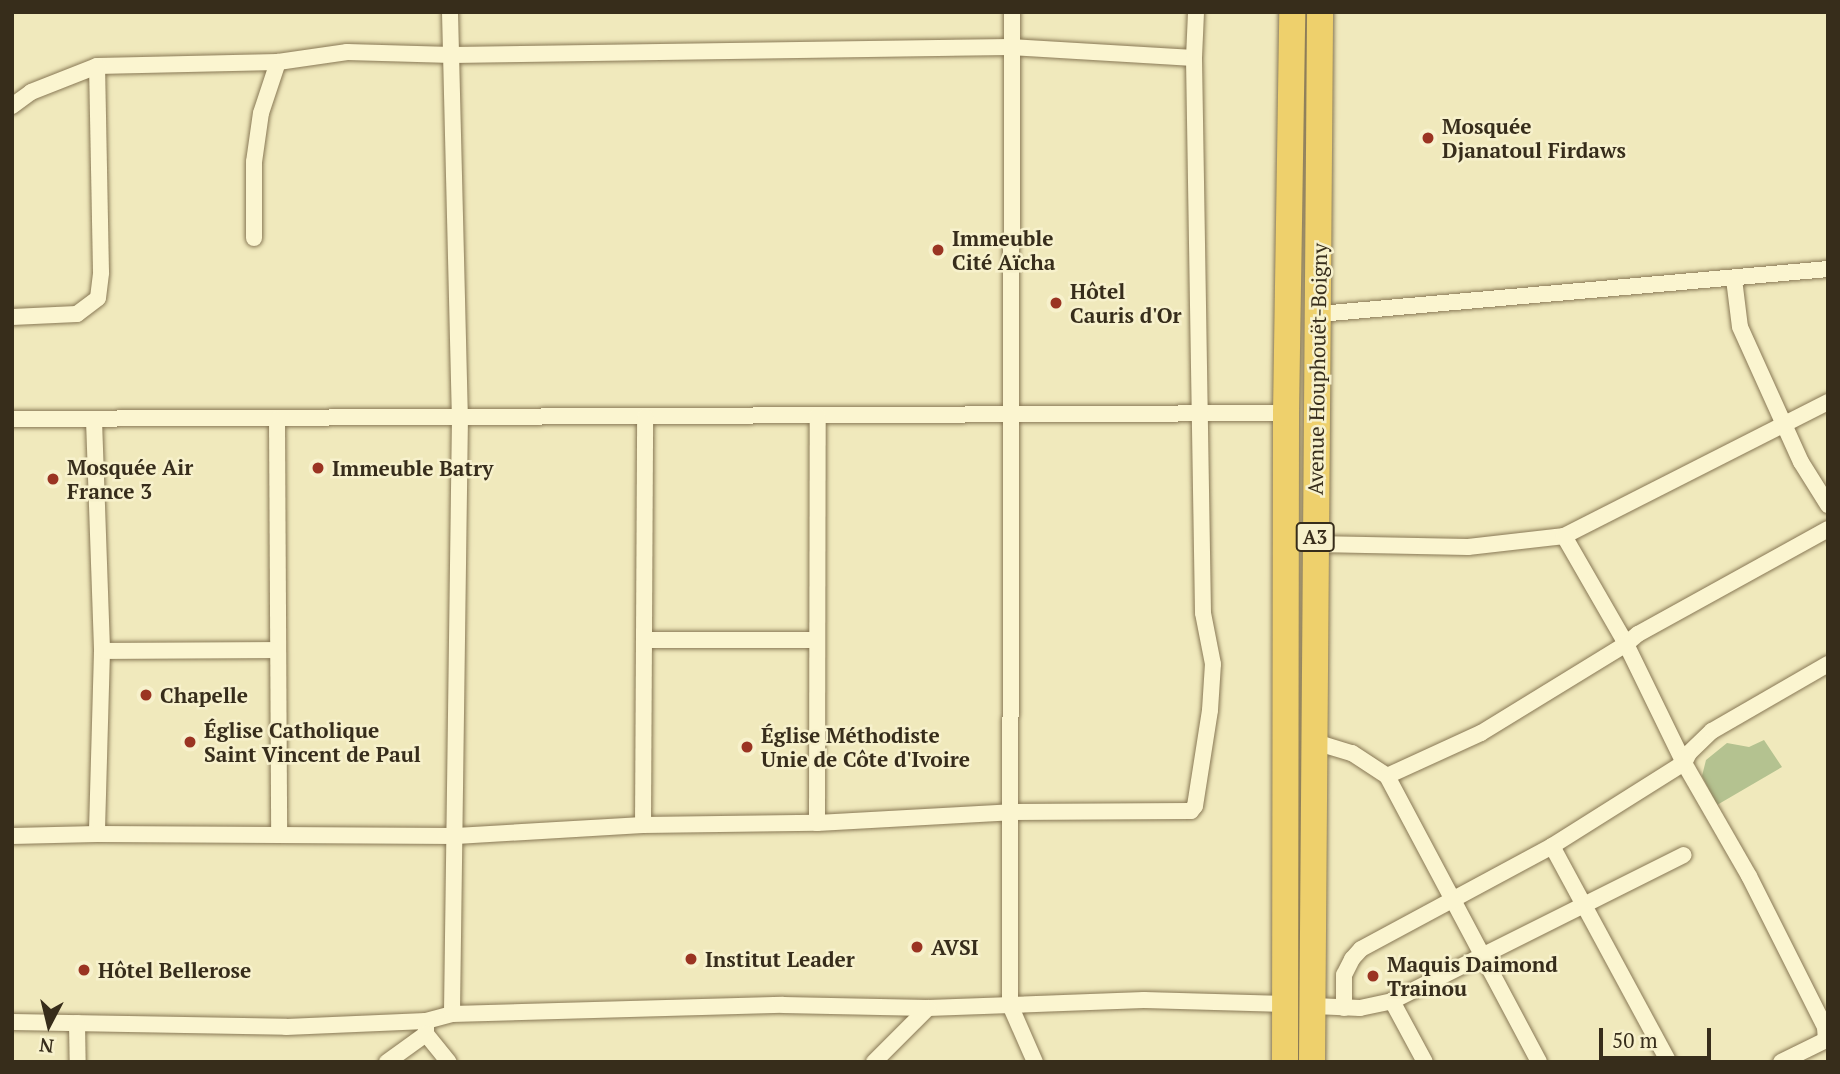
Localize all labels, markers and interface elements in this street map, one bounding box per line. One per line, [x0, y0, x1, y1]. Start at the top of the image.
place label: Mosquée Djanatoul Firdaws [1442, 113, 1626, 163]
marker: Mosquée Djanatoul Firdaws [1420, 130, 1436, 146]
place label: Immeuble Cité Aïcha [952, 225, 1056, 275]
marker: Immeuble Cité Aïcha [930, 242, 946, 258]
street label: Avenue Houphouët-Boigny [1302, 243, 1332, 495]
place label: Hôtel Cauris d'Or [1070, 278, 1182, 328]
marker: Hôtel Cauris d'Or [1048, 295, 1064, 311]
place label: Mosquée Air France 3 [67, 454, 193, 504]
place label: Immeuble Batry [332, 455, 493, 481]
marker: Immeuble Batry [310, 460, 326, 476]
marker: Mosquée Air France 3 [45, 471, 61, 487]
road number: A3 [1294, 522, 1336, 552]
place label: Chapelle [160, 682, 248, 708]
marker: Chapelle [138, 687, 154, 703]
place label: Église Catholique Saint Vincent de Paul [204, 717, 421, 767]
place label: Église Méthodiste Unie de Côte d'Ivoire [761, 722, 970, 772]
marker: Église Catholique Saint Vincent de Paul [182, 734, 198, 750]
marker: Église Méthodiste Unie de Côte d'Ivoire [739, 739, 755, 755]
place label: AVSI [931, 934, 979, 960]
marker: AVSI [909, 939, 925, 955]
place label: Institut Leader [705, 946, 855, 972]
marker: Institut Leader [683, 951, 699, 967]
place label: Maquis Daimond Trainou [1387, 951, 1558, 1001]
place label: Hôtel Bellerose [98, 957, 251, 983]
marker: Hôtel Bellerose [76, 962, 92, 978]
marker: Maquis Daimond Trainou [1365, 968, 1381, 984]
north arrow [14, 990, 84, 1060]
scale bar [1602, 1014, 1714, 1058]
text: 50 m [1612, 1026, 1658, 1054]
text: N [38, 1033, 55, 1060]

